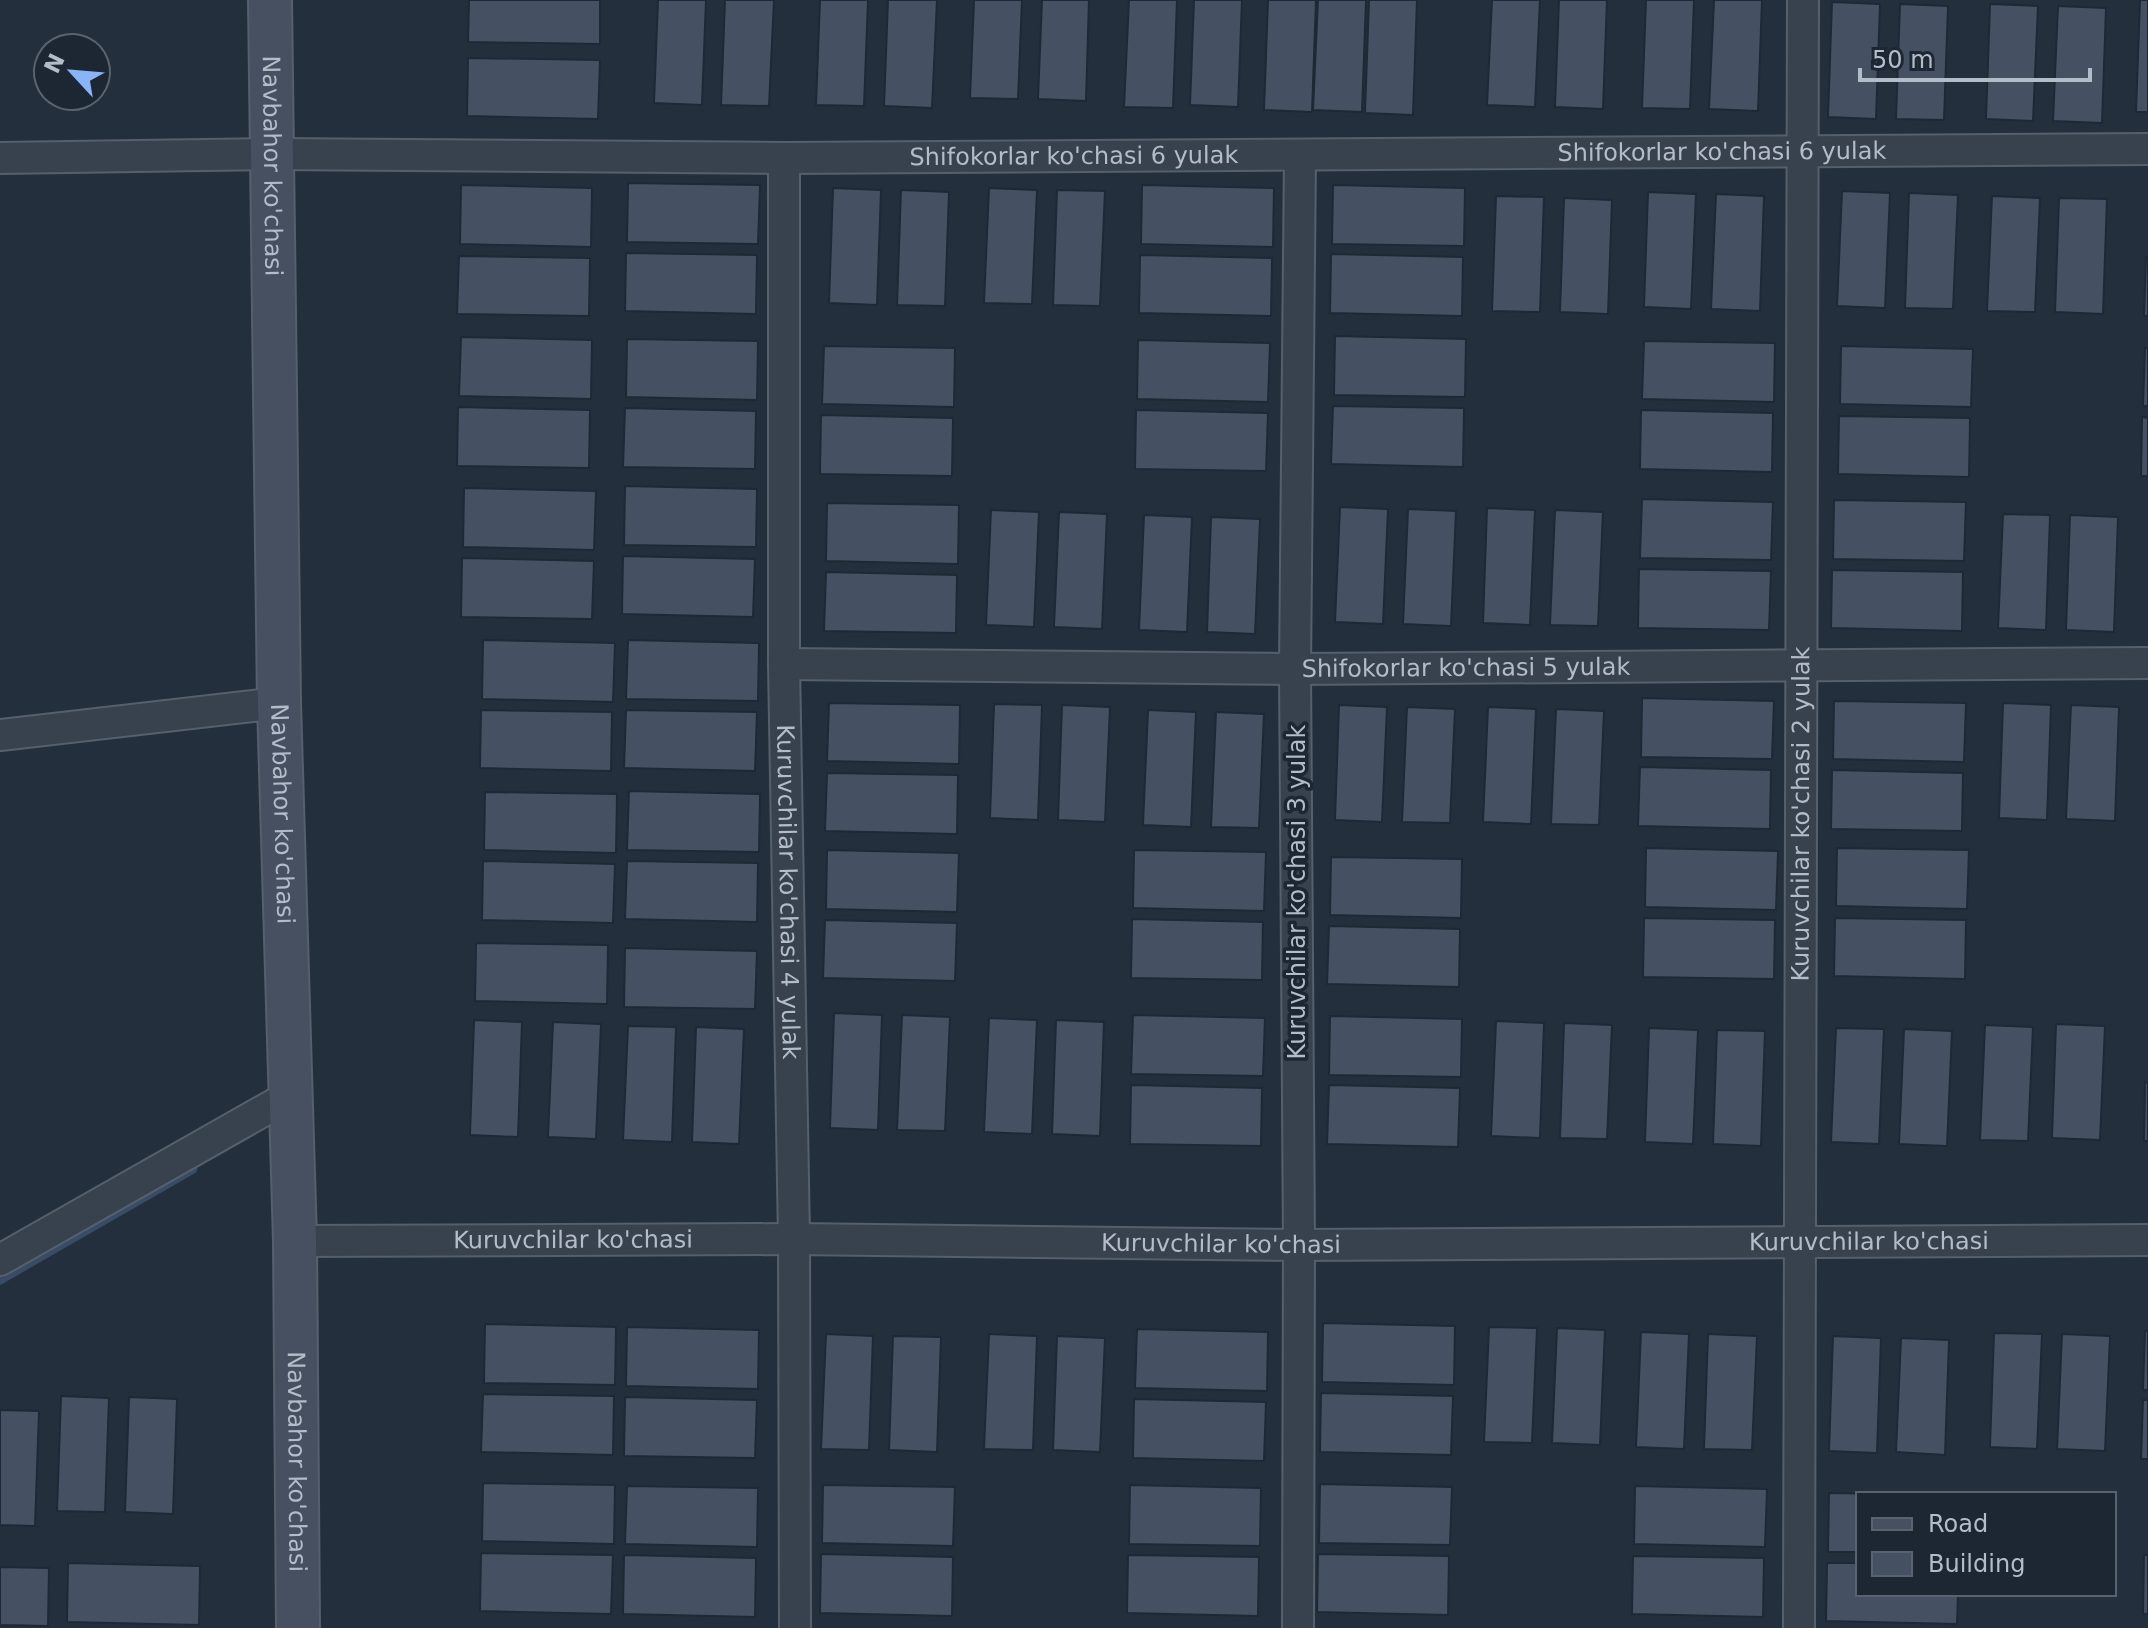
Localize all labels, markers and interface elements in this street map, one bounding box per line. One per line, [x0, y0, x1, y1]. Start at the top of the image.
north arrow [32, 32, 112, 112]
scale bar [1860, 32, 2090, 82]
text: 50 m [1872, 46, 1934, 74]
text: N [39, 50, 70, 77]
street label: Navbahor ko'chasi [257, 55, 288, 277]
street label: Shifokorlar ko'chasi 6 yulak [1557, 137, 1886, 167]
street label: Shifokorlar ko'chasi 6 yulak [909, 141, 1238, 171]
street label: Kuruvchilar ko'chasi 2 yulak [1787, 646, 1815, 982]
street label: Shifokorlar ko'chasi 5 yulak [1302, 653, 1631, 683]
street label: Navbahor ko'chasi [265, 703, 300, 925]
street label: Kuruvchilar ko'chasi 4 yulak [771, 724, 805, 1060]
street label: Kuruvchilar ko'chasi 3 yulak [1283, 725, 1311, 1059]
street label: Kuruvchilar ko'chasi [453, 1225, 693, 1254]
street label: Kuruvchilar ko'chasi [1749, 1227, 1989, 1256]
street label: Kuruvchilar ko'chasi [1101, 1229, 1341, 1259]
street label: Navbahor ko'chasi [282, 1351, 312, 1572]
legend [1856, 1492, 2116, 1596]
text: Road [1928, 1510, 1988, 1538]
text: Building [1928, 1550, 2025, 1578]

